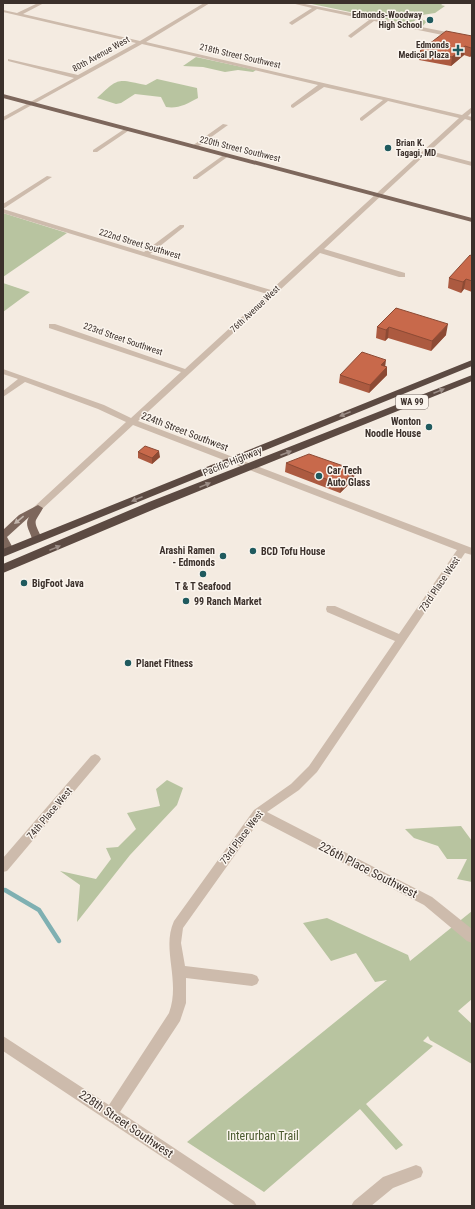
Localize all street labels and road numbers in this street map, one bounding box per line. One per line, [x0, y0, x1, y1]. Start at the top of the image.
street label: 80th Avenue West [71, 34, 132, 74]
street label: 218th Street Southwest [198, 42, 282, 70]
street label: 220th Street Southwest [199, 134, 282, 164]
street label: 222nd Street Southwest [98, 227, 182, 261]
street label: 76th Avenue West [228, 283, 282, 334]
street label: 223rd Street Southwest [82, 321, 164, 357]
road number: WA 99 [396, 395, 428, 409]
street label: 224th Street Southwest [140, 410, 230, 453]
street label: Pacific Highway [201, 445, 263, 478]
street label: 73rd Place West [417, 555, 462, 614]
street label: 74th Place West [25, 785, 74, 841]
street label: 73rd Place West [218, 808, 265, 866]
street label: 226th Place Southwest [316, 839, 420, 901]
street label: 228th Street Southwest [76, 1087, 176, 1161]

